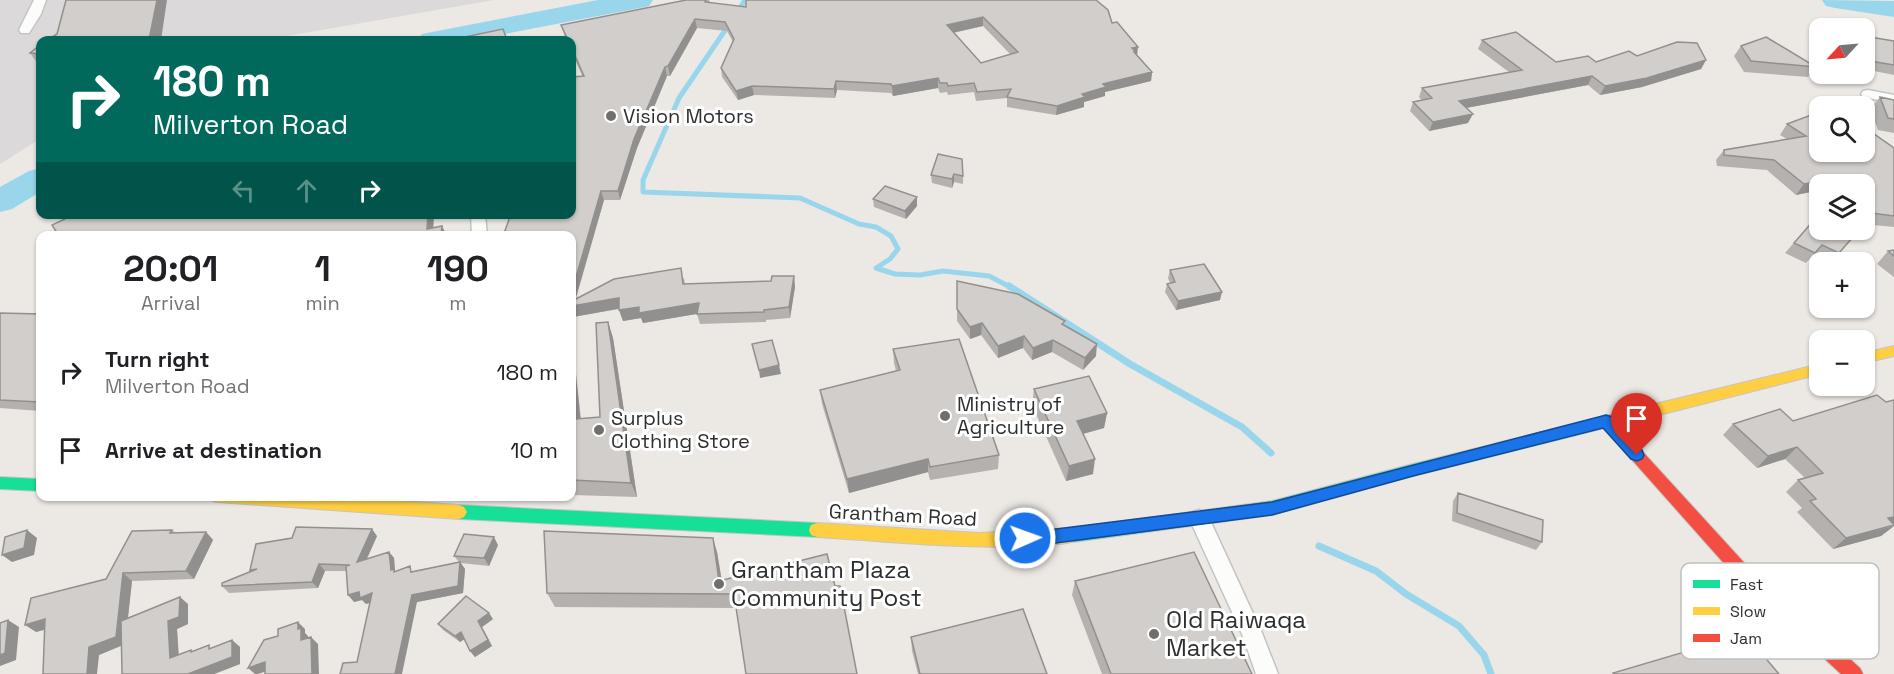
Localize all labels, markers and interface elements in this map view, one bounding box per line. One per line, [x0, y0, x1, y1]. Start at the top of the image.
north arrow [1809, 18, 1875, 84]
map controls [1809, 18, 1875, 396]
text: 180 m [153, 55, 271, 108]
icon: right [54, 60, 132, 138]
button: search [1809, 96, 1875, 162]
place label: Vision Motors [623, 103, 754, 129]
text: Milverton Road [153, 107, 348, 142]
marker: Vision Motors [604, 109, 618, 123]
icon: left [227, 174, 260, 207]
icon: ahead [290, 174, 323, 207]
icon: right [353, 174, 386, 207]
button: layers [1809, 174, 1875, 240]
text: 20:01 [123, 246, 218, 292]
text: 1 [314, 246, 331, 292]
text: 190 [427, 246, 489, 292]
button: + [1809, 252, 1875, 318]
text: Arrival [141, 290, 200, 316]
text: min [305, 290, 340, 316]
text: m [449, 290, 466, 316]
button: − [1809, 330, 1875, 396]
text: Turn right [105, 345, 210, 373]
icon: right [54, 356, 87, 389]
text: 180 m [496, 358, 558, 386]
text: Milverton Road [105, 373, 250, 399]
place label: Ministry of Agriculture [957, 391, 1064, 440]
pin [1611, 393, 1662, 455]
icon: arrive [1620, 402, 1653, 435]
place label: Surplus Clothing Store [611, 405, 750, 454]
marker: Ministry of Agriculture [938, 409, 952, 423]
marker: Surplus Clothing Store [592, 423, 606, 437]
icon: arrive [54, 434, 87, 467]
text: Arrive at destination [105, 436, 322, 464]
text: 10 m [510, 436, 558, 464]
street label: Grantham Road [828, 498, 978, 532]
position arrow [993, 506, 1057, 570]
place label: Grantham Plaza Community Post [731, 554, 922, 613]
legend [1681, 563, 1879, 659]
text: Fast [1730, 574, 1763, 595]
marker: Grantham Plaza Community Post [712, 577, 726, 591]
text: Slow [1730, 601, 1766, 622]
place label: Old Raiwaqa Market [1166, 604, 1306, 663]
marker: Old Raiwaqa Market [1147, 627, 1161, 641]
text: Jam [1730, 628, 1762, 649]

